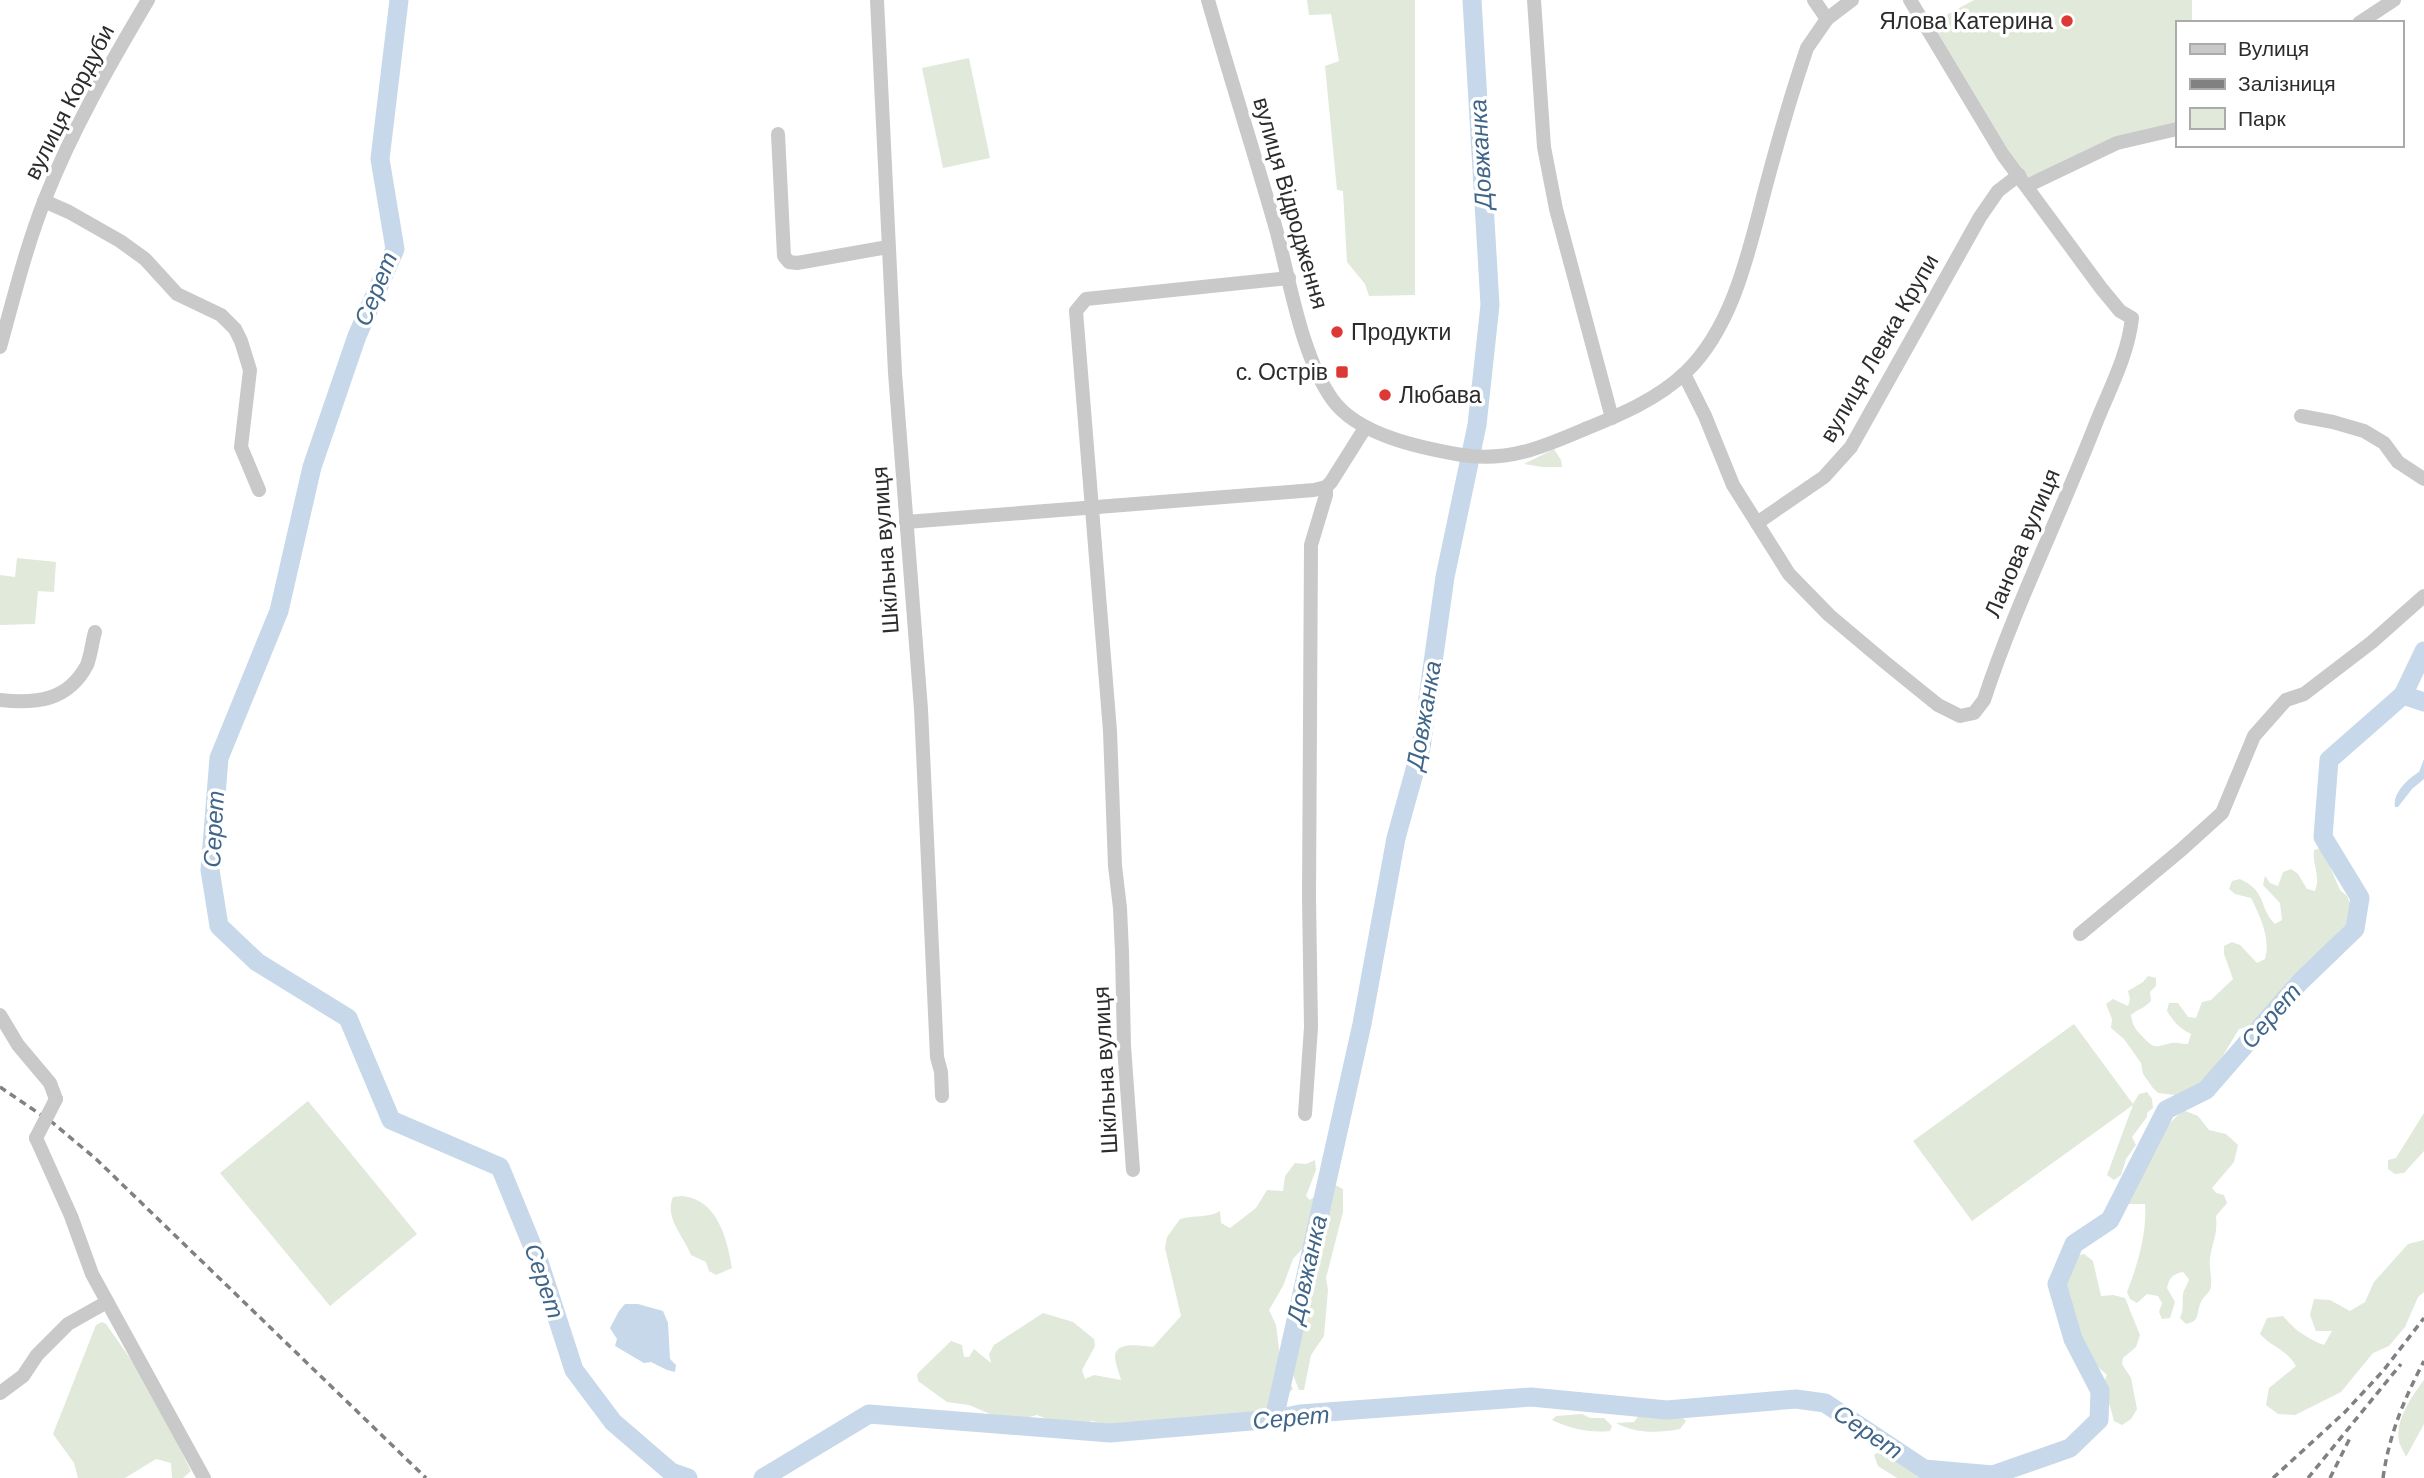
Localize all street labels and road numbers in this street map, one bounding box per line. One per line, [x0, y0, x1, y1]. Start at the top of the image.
street label: вулиця Кордуби [17, 19, 121, 185]
street label: вулиця Відродження [1246, 94, 1336, 312]
street label: вулиця Левка Крупи [1813, 248, 1945, 448]
street label: Ланова вулиця [1977, 464, 2067, 622]
street label: Шкільна вулиця [864, 465, 906, 635]
street label: Шкільна вулиця [1086, 985, 1124, 1155]

